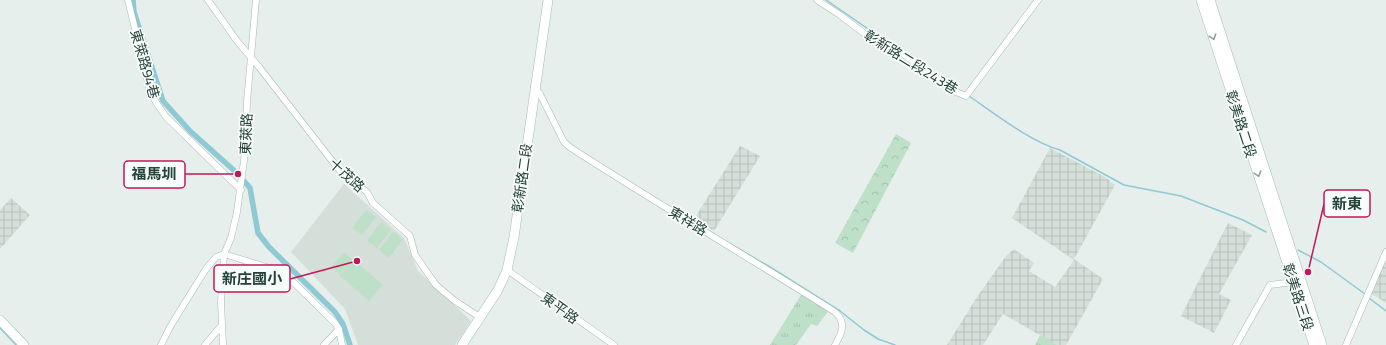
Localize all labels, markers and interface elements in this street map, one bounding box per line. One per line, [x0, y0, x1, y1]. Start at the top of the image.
street label: 彰新路二段243巷 [860, 24, 962, 99]
street label: 東萊路94巷 [126, 27, 165, 101]
one-way arrow [1208, 33, 1217, 40]
street label: 彰美路二段 [1221, 87, 1262, 160]
street label: 東萊路 [234, 112, 257, 155]
street label: 彰新路二段 [506, 142, 537, 214]
street label: 十茂路 [325, 153, 370, 196]
callout: 福馬圳 [124, 161, 185, 188]
text: 福馬圳 [131, 162, 177, 185]
one-way arrow [1253, 170, 1261, 177]
callout: 新東 [1324, 190, 1370, 217]
text: 新東 [1332, 192, 1362, 215]
street label: 東祥路 [665, 201, 712, 240]
street label: 彰美路三段 [1278, 260, 1319, 333]
callout: 新庄國小 [214, 265, 290, 292]
text: 新庄國小 [222, 267, 283, 290]
street label: 東平路 [537, 287, 583, 328]

